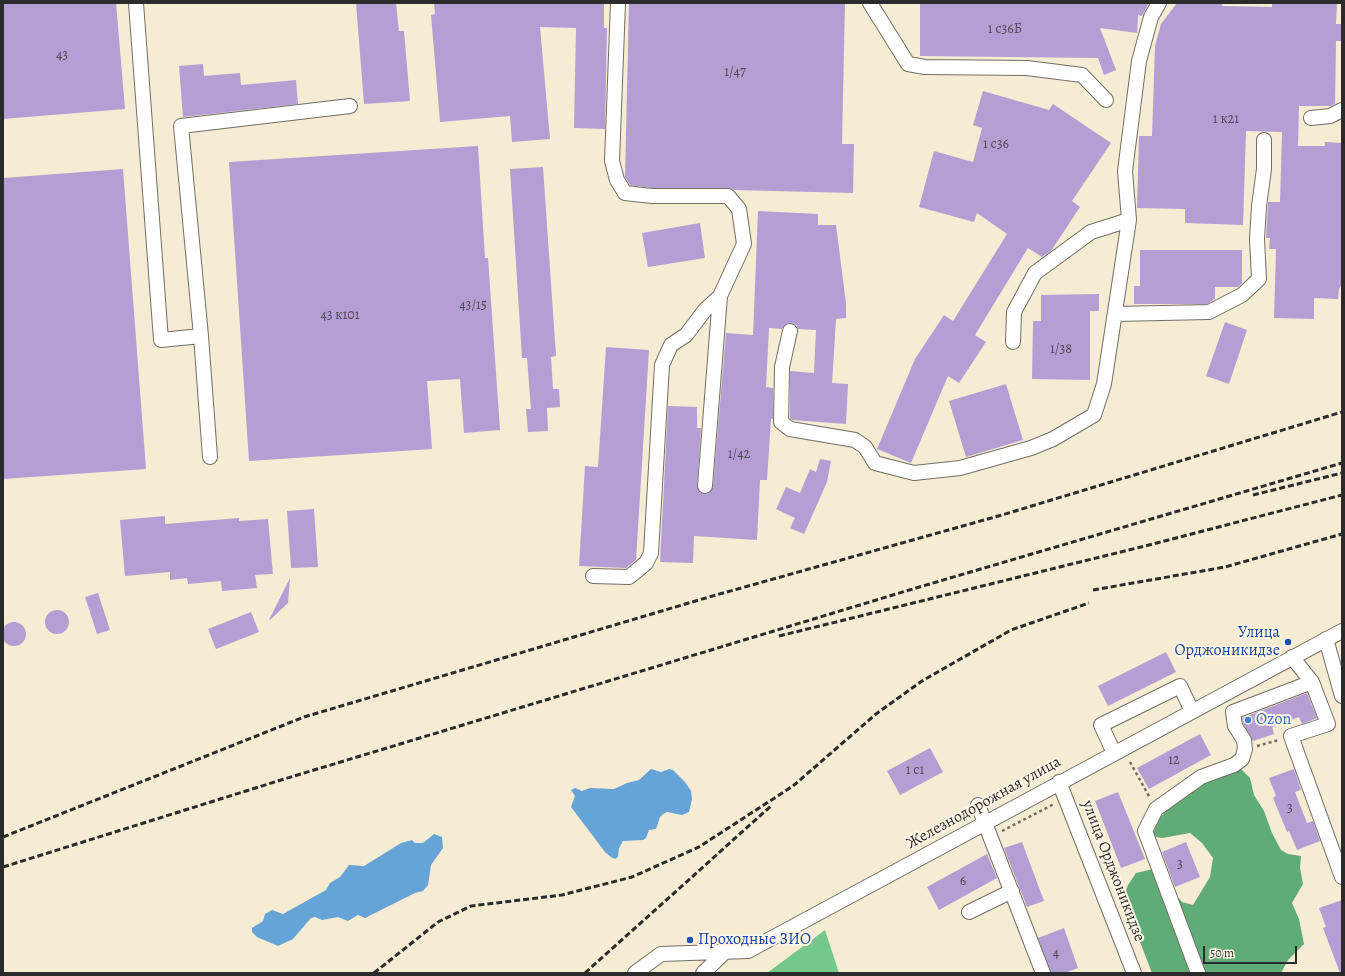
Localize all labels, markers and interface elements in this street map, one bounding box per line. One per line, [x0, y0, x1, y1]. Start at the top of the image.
house number: 1 с36Б [988, 22, 1022, 38]
house number: 43 [56, 48, 68, 64]
house number: 1/47 [724, 65, 746, 81]
house number: 1 к21 [1213, 112, 1239, 128]
house number: 1 с36 [983, 137, 1009, 153]
house number: 43/15 [459, 298, 487, 314]
house number: 43 к101 [320, 308, 360, 324]
house number: 1/38 [1050, 342, 1072, 358]
house number: 1/42 [728, 447, 750, 463]
place label: Улица Орджоникидзе [1174, 623, 1280, 661]
marker: Улица Орджоникидзе [1283, 637, 1293, 647]
place label: Ozon [1256, 710, 1291, 730]
marker: Ozon [1243, 715, 1253, 725]
street label: Железнодорожная улица [903, 753, 1065, 853]
house number: 12 [1168, 753, 1180, 769]
house number: 1 с1 [906, 763, 924, 779]
street label: улица Орджоникидзе [1077, 798, 1149, 944]
house number: 3 [1287, 801, 1293, 817]
house number: 3 [1177, 857, 1183, 873]
house number: 6 [960, 874, 966, 890]
place label: Проходные ЗИО [698, 930, 811, 950]
marker: Проходные ЗИО [685, 935, 695, 945]
scale bar [1205, 938, 1299, 964]
text: 50 m [1210, 945, 1234, 961]
house number: 4 [1053, 946, 1059, 962]

